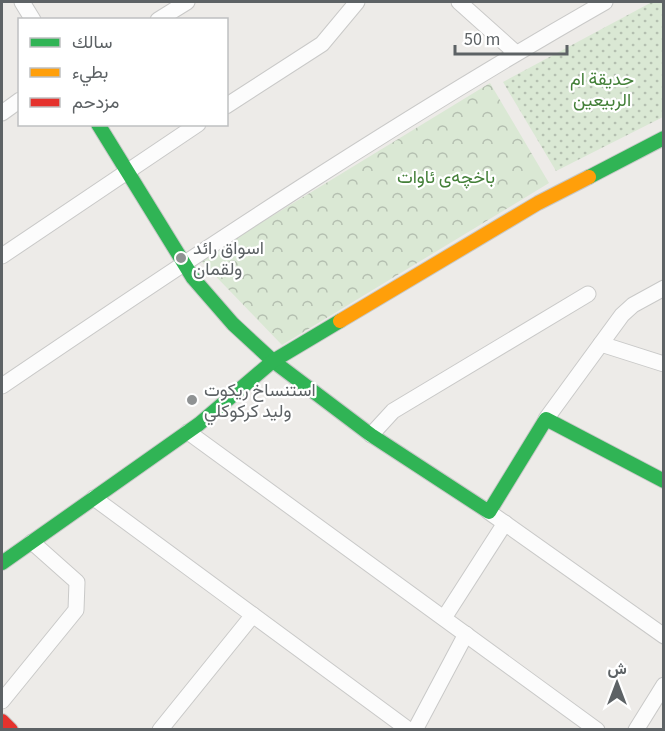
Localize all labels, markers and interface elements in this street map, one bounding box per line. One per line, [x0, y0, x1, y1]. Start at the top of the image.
legend [18, 18, 228, 126]
scale bar [455, 18, 568, 56]
text: 50 m [464, 27, 500, 52]
text: سالك [72, 30, 112, 55]
text: بطيء [72, 60, 108, 87]
park label: حديقة ام الربيعين [570, 67, 634, 113]
text: مزدحم [72, 90, 119, 115]
park label: باخچەی ئاوات [397, 165, 495, 190]
place label: اسواق رائد ولقمان [193, 236, 264, 282]
marker: اسواق رائد ولقمان [174, 251, 188, 265]
place label: استنساخ ريكوت وليد كركوكلي [204, 378, 316, 426]
marker: استنساخ ريكوت وليد كركوكلي [185, 393, 199, 407]
north arrow [587, 653, 647, 713]
text: ش [607, 658, 627, 680]

